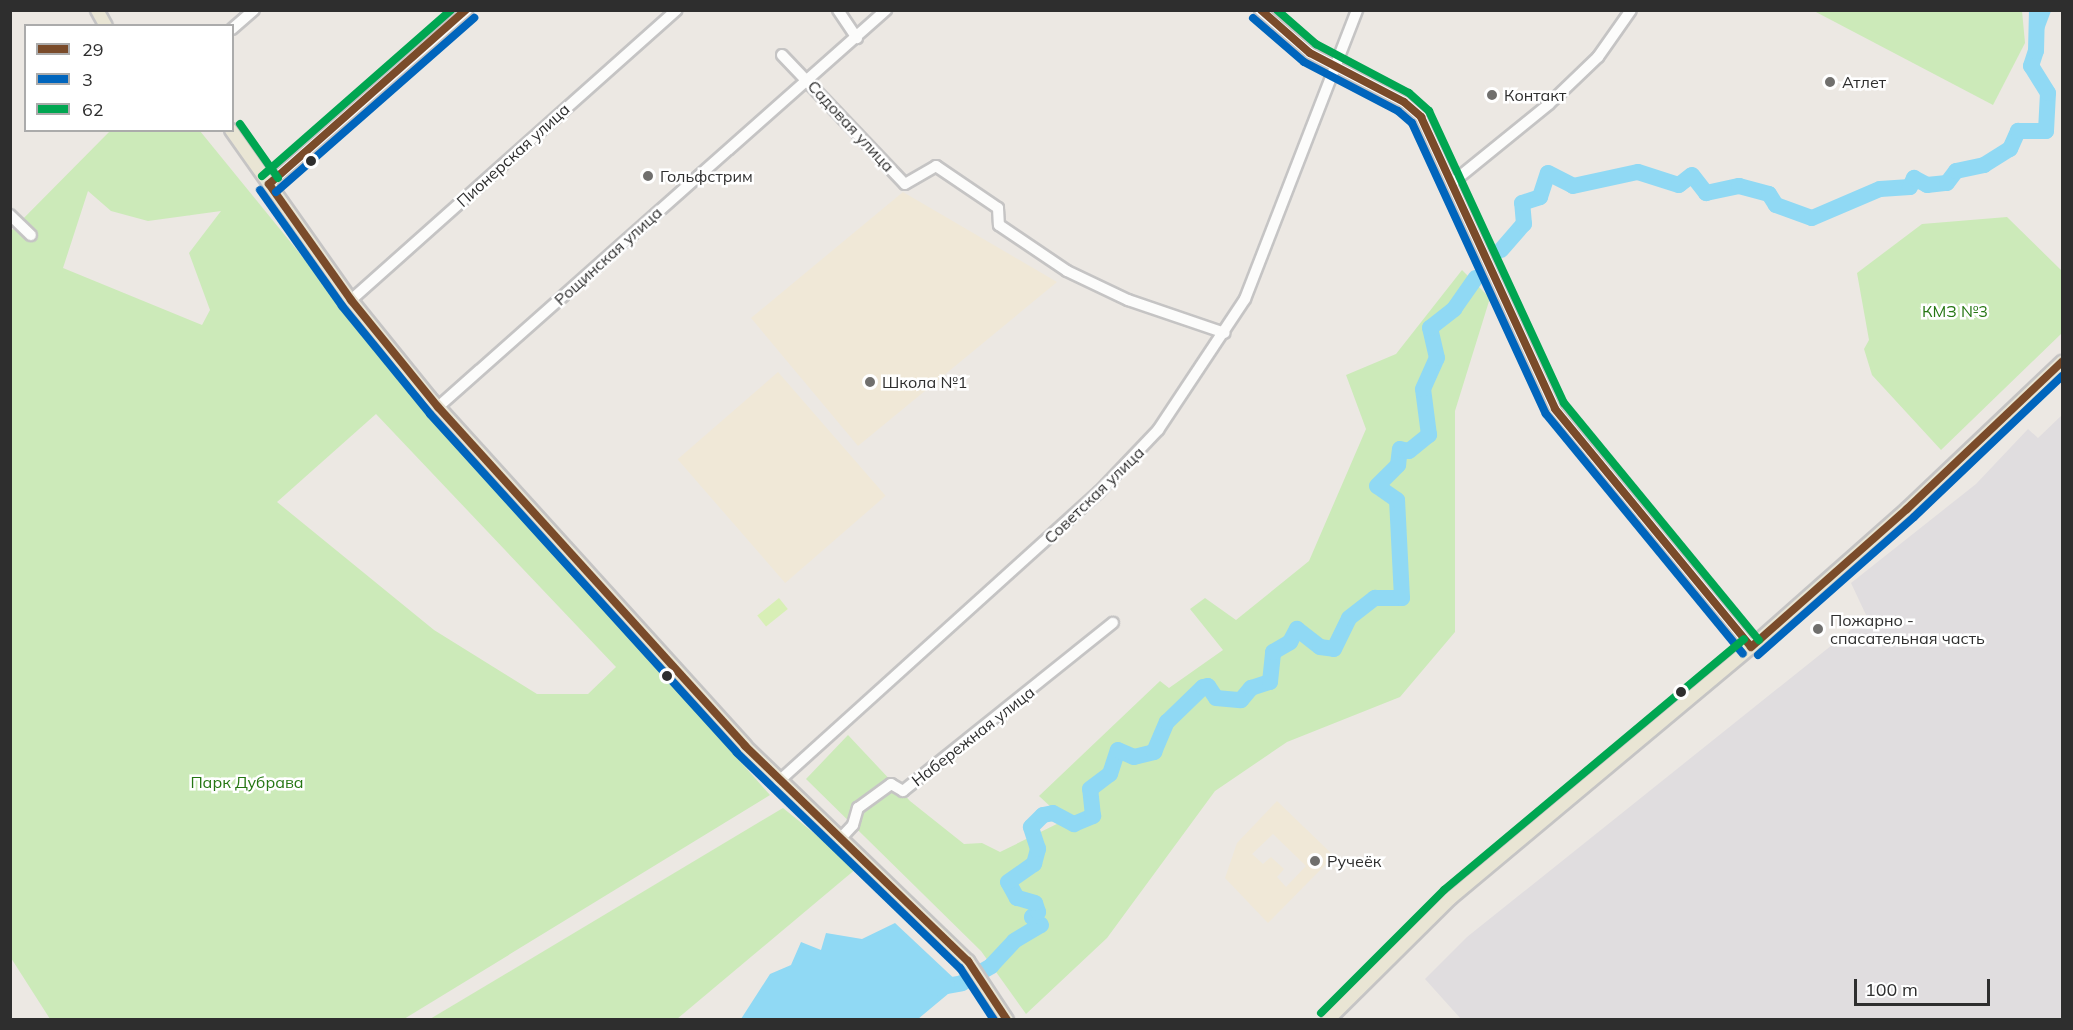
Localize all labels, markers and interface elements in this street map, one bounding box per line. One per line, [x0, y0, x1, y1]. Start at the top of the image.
legend [24, 24, 234, 132]
text: 29 [82, 38, 104, 61]
text: 3 [82, 68, 93, 91]
place label: Атлет [1842, 72, 1886, 92]
marker: Атлет [1823, 75, 1837, 89]
street label: Садовая улица [804, 76, 898, 176]
place label: Контакт [1504, 85, 1566, 105]
marker: Контакт [1485, 88, 1499, 102]
text: 62 [82, 98, 104, 121]
street label: Пионерская улица [453, 99, 573, 211]
unlabelled marker [305, 155, 317, 167]
place label: Гольфстрим [660, 166, 753, 186]
marker: Гольфстрим [641, 169, 655, 183]
street label: Рощинская улица [550, 203, 666, 309]
park label: КМЗ №3 [1922, 301, 1988, 321]
place label: Школа №1 [882, 372, 967, 392]
marker: Школа №1 [863, 375, 877, 389]
street label: Советская улица [1040, 443, 1148, 547]
place label: Пожарно - спасательная часть [1830, 610, 1985, 648]
marker: Пожарно - спасательная часть [1811, 622, 1825, 636]
unlabelled marker [661, 670, 673, 682]
street label: Набережная улица [908, 682, 1038, 790]
unlabelled marker [1675, 686, 1687, 698]
park label: Парк Дубрава [190, 772, 304, 792]
place label: Ручеёк [1327, 851, 1381, 871]
marker: Ручеёк [1308, 854, 1322, 868]
scale bar [1857, 967, 1994, 1005]
text: 100 m [1865, 978, 1918, 1001]

